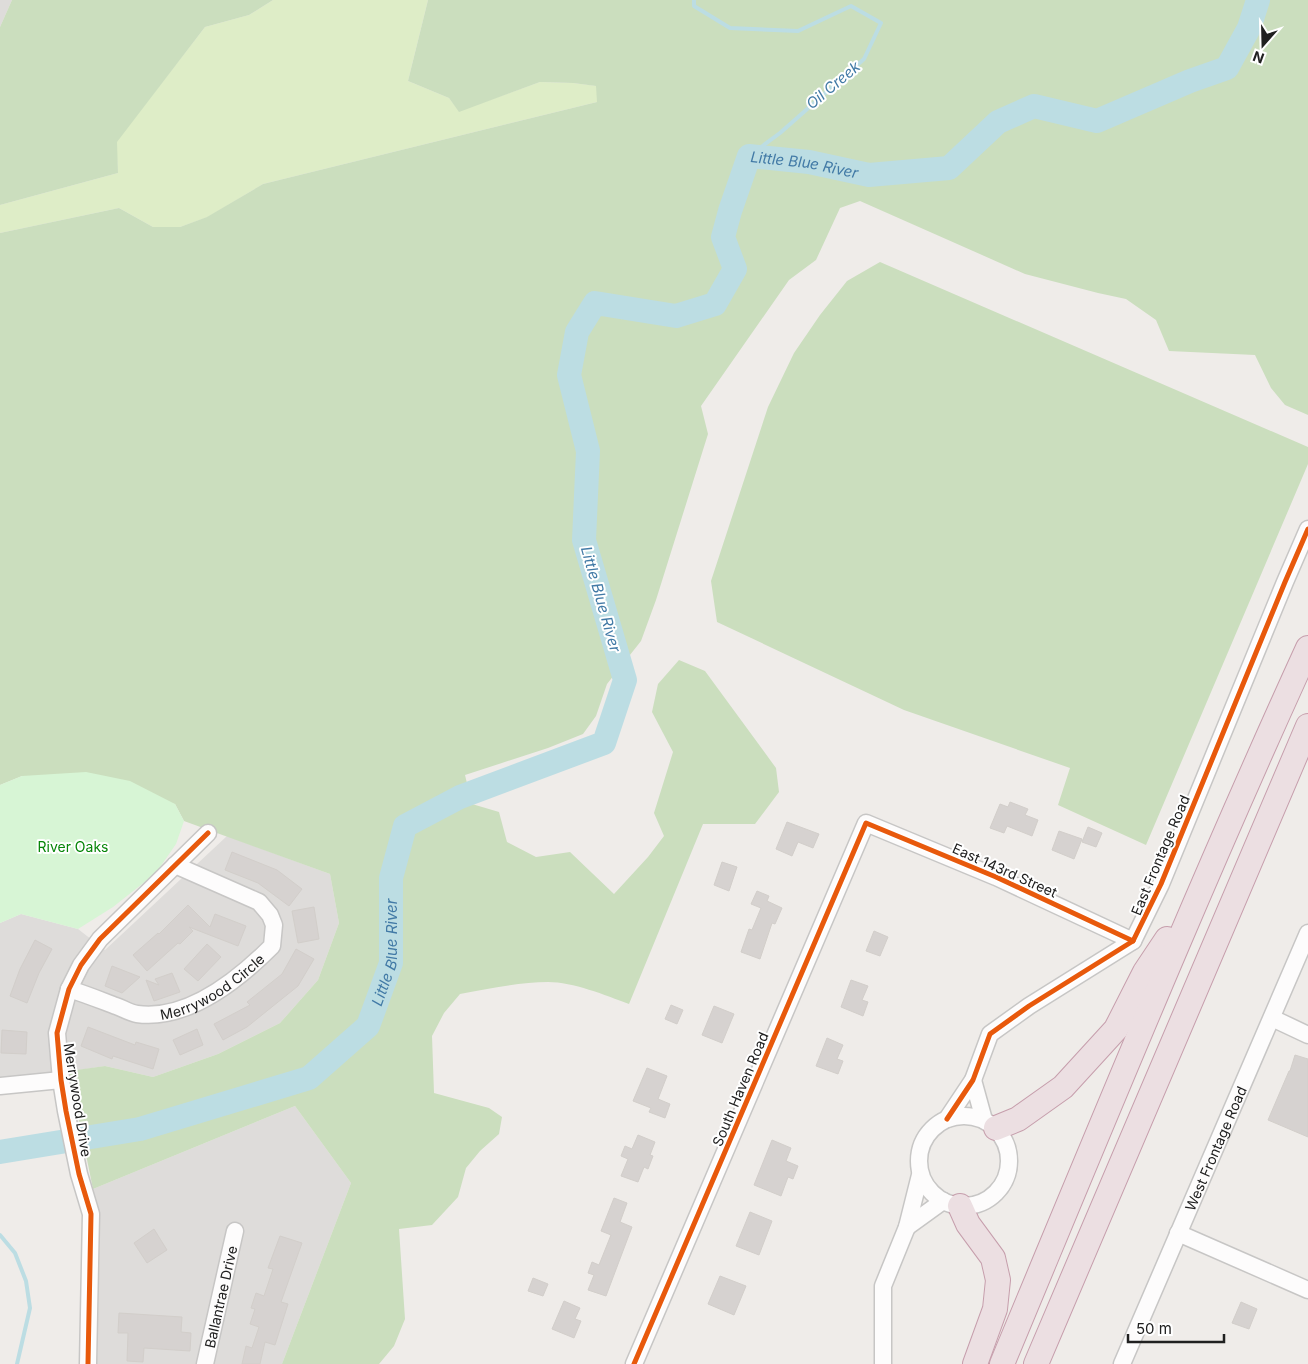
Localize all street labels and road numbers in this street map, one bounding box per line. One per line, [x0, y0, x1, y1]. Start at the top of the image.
street label: East Frontage Road [1127, 792, 1193, 918]
street label: East 143rd Street [950, 839, 1060, 901]
street label: Merrywood Circle [159, 950, 267, 1023]
street label: South Haven Road [708, 1029, 772, 1149]
street label: Merrywood Drive [61, 1042, 95, 1158]
street label: West Frontage Road [1181, 1083, 1249, 1213]
street label: Ballantrae Drive [200, 1244, 240, 1350]

